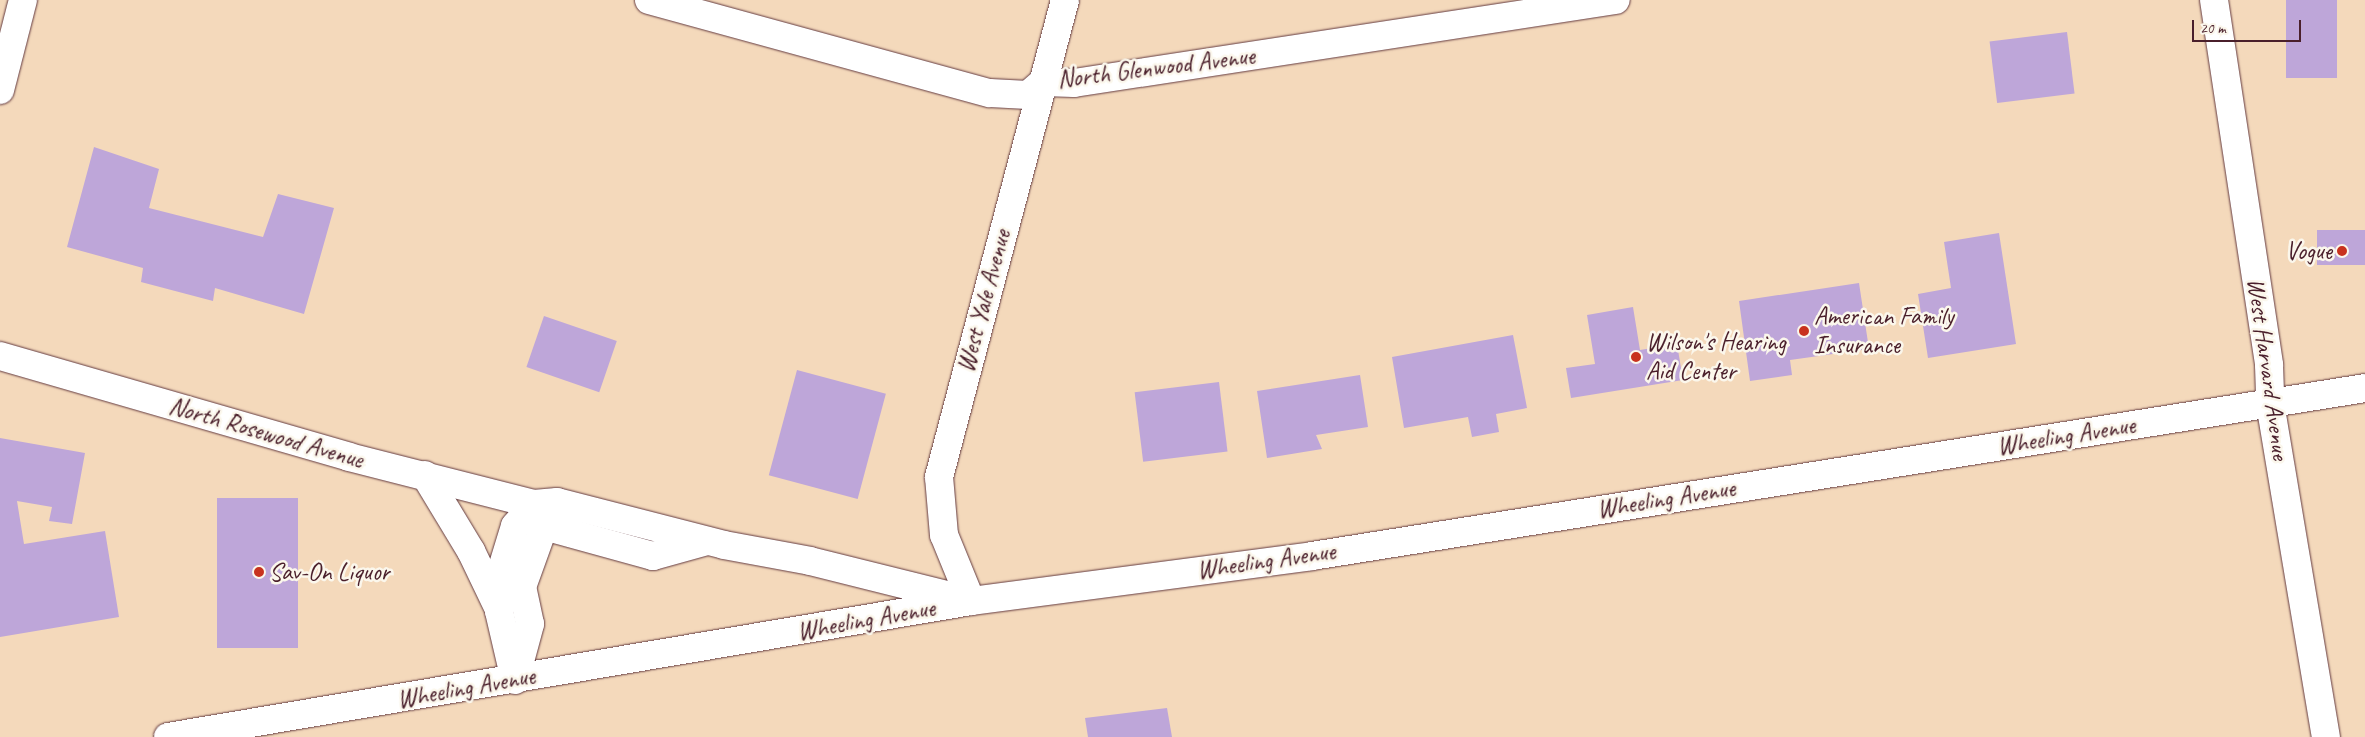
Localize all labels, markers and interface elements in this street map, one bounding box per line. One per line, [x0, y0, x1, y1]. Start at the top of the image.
scale bar [2195, 10, 2304, 42]
text: 20 m [2200, 19, 2226, 38]
street label: North Glenwood Avenue [1056, 41, 1256, 95]
street label: West Yale Avenue [951, 226, 1017, 376]
place label: Vogue [2285, 236, 2332, 266]
marker: Vogue [2336, 245, 2348, 257]
street label: West Harvard Avenue [2240, 276, 2296, 462]
place label: American Family Insurance [1814, 302, 1952, 361]
marker: American Family Insurance [1798, 325, 1810, 337]
place label: Wilson's Hearing Aid Center [1646, 328, 1786, 387]
marker: Wilson's Hearing Aid Center [1630, 351, 1642, 363]
street label: North Rosewood Avenue [165, 391, 367, 475]
street label: Wheeling Avenue [1995, 410, 2137, 462]
street label: Wheeling Avenue [1595, 473, 1737, 525]
street label: Wheeling Avenue [1195, 536, 1337, 586]
place label: Sav-On Liquor [269, 557, 390, 587]
marker: Sav-On Liquor [253, 566, 265, 578]
street label: Wheeling Avenue [795, 593, 937, 647]
street label: Wheeling Avenue [395, 661, 537, 715]

